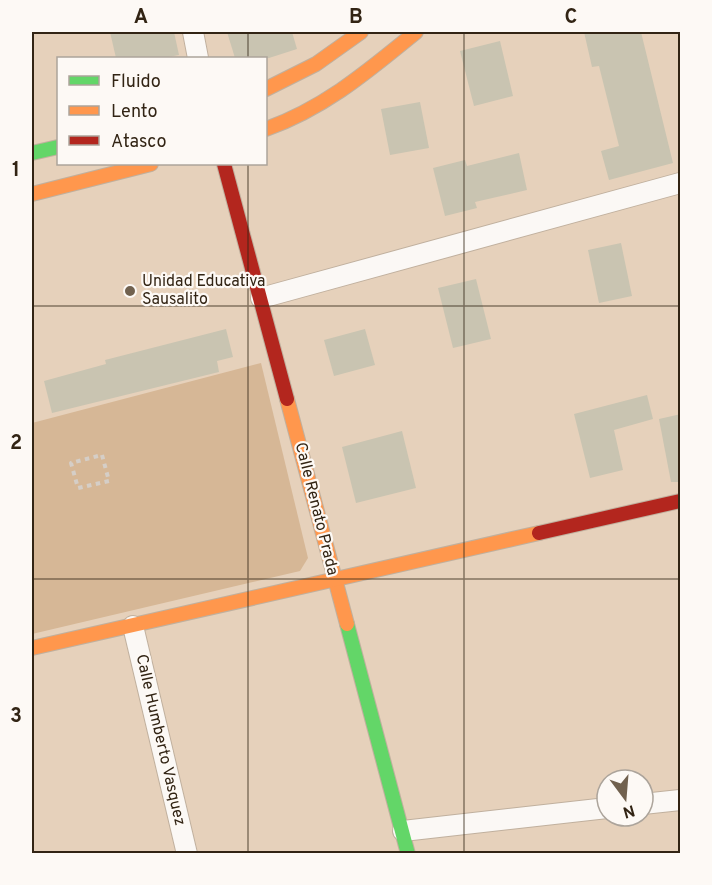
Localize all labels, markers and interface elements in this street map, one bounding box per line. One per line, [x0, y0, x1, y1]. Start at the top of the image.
text: A [134, 5, 148, 31]
text: B [349, 5, 363, 31]
text: C [565, 5, 577, 31]
legend [57, 57, 267, 165]
text: Fluido [111, 71, 161, 94]
text: Lento [111, 101, 157, 124]
text: Atasco [111, 131, 167, 154]
text: 1 [12, 158, 20, 184]
place label: Unidad Educativa Sausalito [142, 272, 266, 310]
marker: Unidad Educativa Sausalito [123, 284, 137, 298]
text: 2 [10, 431, 22, 457]
street label: Calle Renato Prada [290, 440, 342, 578]
street label: Calle Humberto Vasquez [131, 652, 189, 828]
text: 3 [10, 704, 22, 730]
north arrow [595, 768, 655, 828]
text: N [620, 799, 637, 822]

